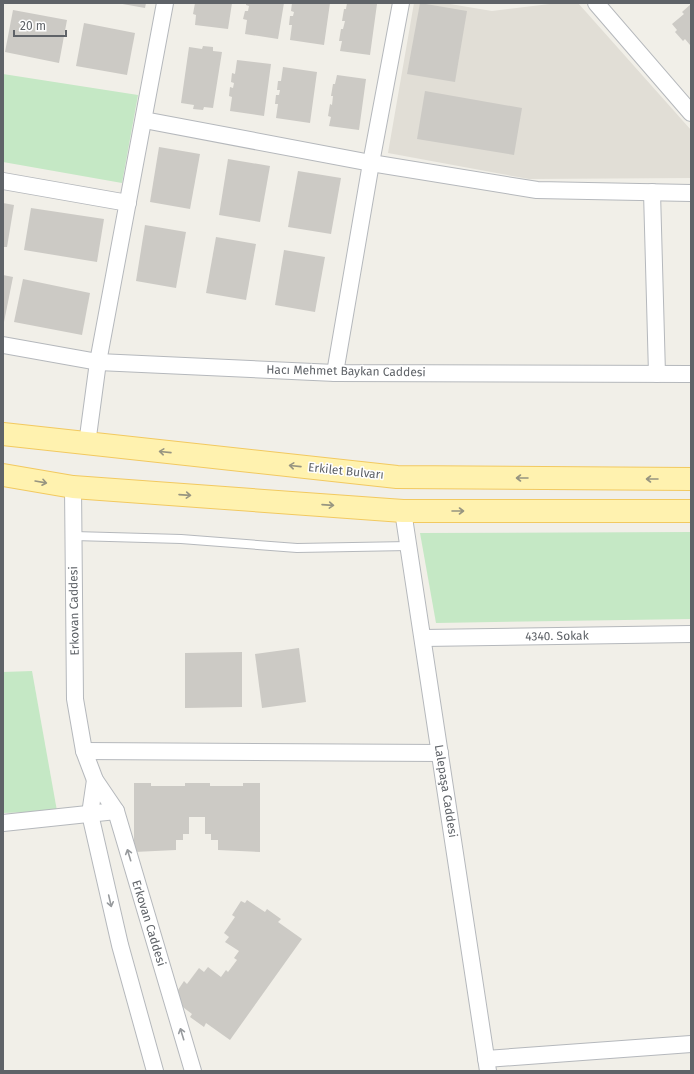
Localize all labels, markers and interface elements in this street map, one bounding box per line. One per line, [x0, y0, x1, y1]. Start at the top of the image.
scale bar [14, 12, 66, 38]
text: 20 m [20, 19, 46, 33]
street label: Hacı Mehmet Baykan Caddesi [266, 363, 426, 379]
one-way arrow [159, 449, 172, 456]
street label: Erkilet Bulvarı [308, 460, 384, 482]
one-way arrow [289, 462, 302, 470]
one-way arrow [516, 474, 529, 482]
one-way arrow [646, 475, 659, 483]
one-way arrow [35, 478, 48, 486]
one-way arrow [178, 491, 191, 498]
one-way arrow [321, 502, 334, 509]
one-way arrow [451, 507, 464, 515]
street label: Erkovan Caddesi [66, 566, 82, 656]
street label: 4340. Sokak [525, 628, 590, 644]
street label: Lalepaşa Caddesi [432, 744, 460, 838]
one-way arrow [125, 849, 132, 862]
street label: Erkovan Caddesi [129, 878, 169, 968]
one-way arrow [106, 894, 114, 907]
one-way arrow [178, 1027, 185, 1040]

